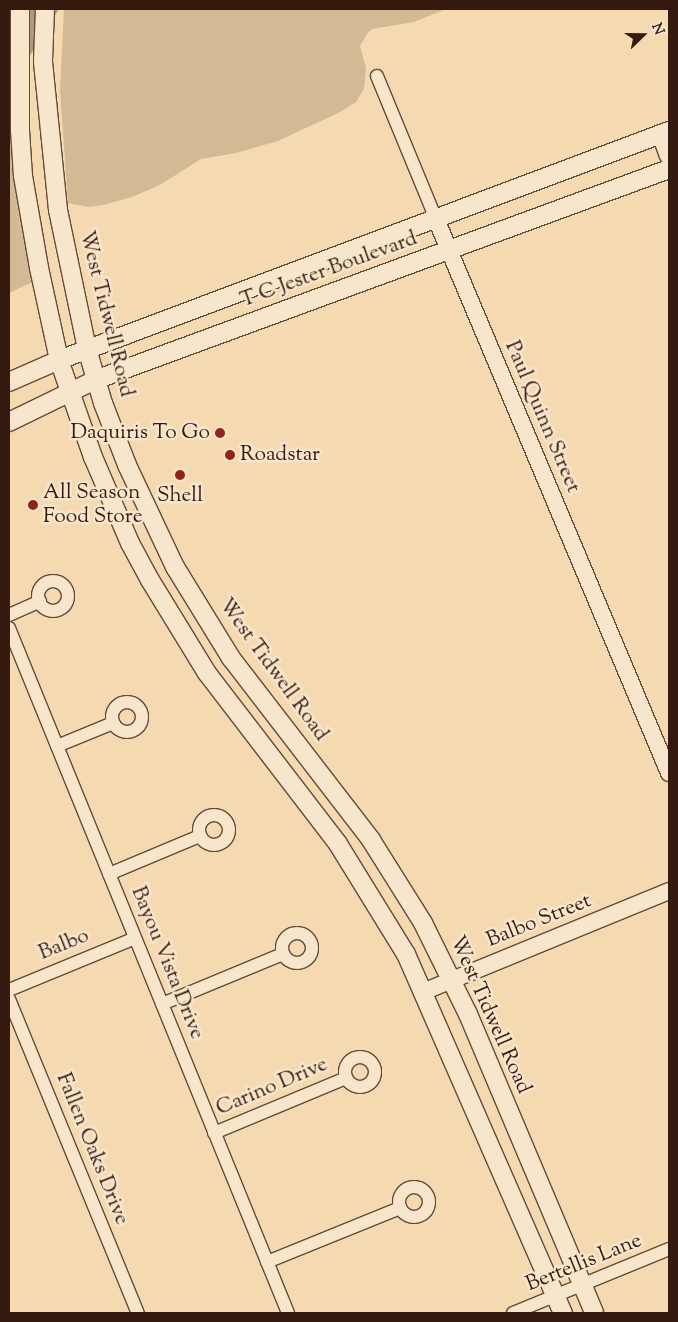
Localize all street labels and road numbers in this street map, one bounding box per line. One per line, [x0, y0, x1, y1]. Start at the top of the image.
street label: T C Jester Boulevard [237, 226, 421, 314]
street label: West Tidwell Road [73, 228, 139, 400]
street label: Paul Quinn Street [499, 337, 585, 497]
street label: West Tidwell Road [213, 594, 333, 746]
street label: Bayou Vista Drive [125, 883, 209, 1043]
street label: Balbo Street [483, 889, 595, 953]
street label: Balbo [35, 924, 93, 966]
street label: West Tidwell Road [444, 932, 536, 1098]
street label: Carino Drive [213, 1052, 331, 1122]
street label: Fallen Oaks Drive [50, 1069, 134, 1229]
street label: Bertellis Lane [522, 1228, 646, 1298]

